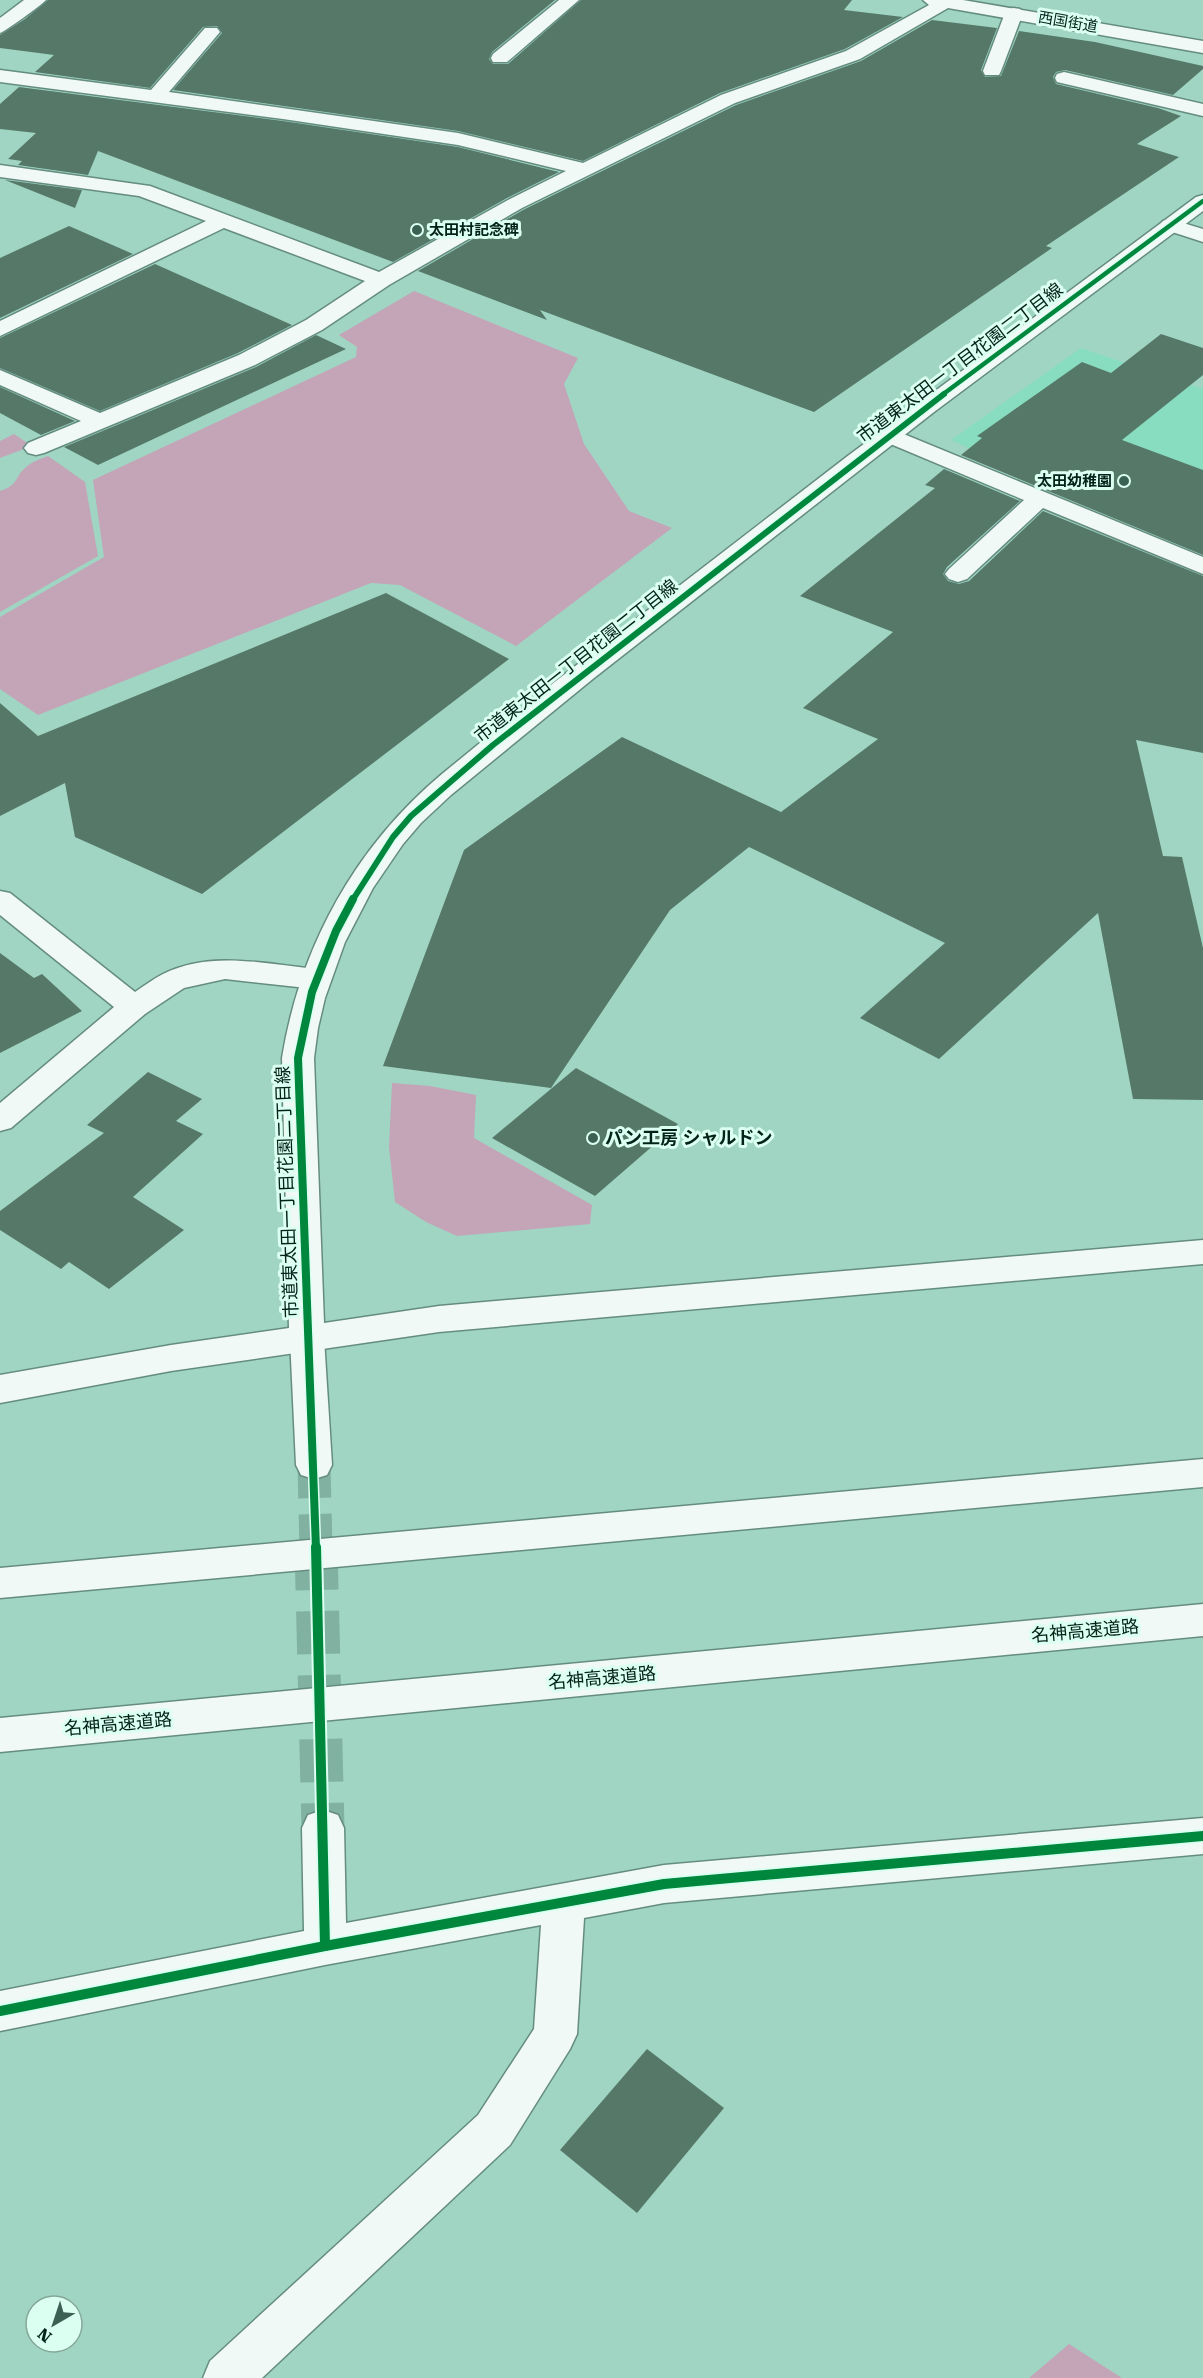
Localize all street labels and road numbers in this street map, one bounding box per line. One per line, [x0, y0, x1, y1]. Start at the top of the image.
street label: 西国街道 [1037, 8, 1099, 36]
street label: 市道東太田一丁目花園二丁目線 [853, 278, 1067, 447]
street label: 市道東太田一丁目花園二丁目線 [470, 575, 681, 746]
street label: 市道東太田一丁目花園二丁目線 [272, 1066, 301, 1318]
street label: 名神高速道路 [1030, 1615, 1140, 1646]
street label: 名神高速道路 [547, 1662, 657, 1693]
street label: 名神高速道路 [63, 1708, 173, 1739]

